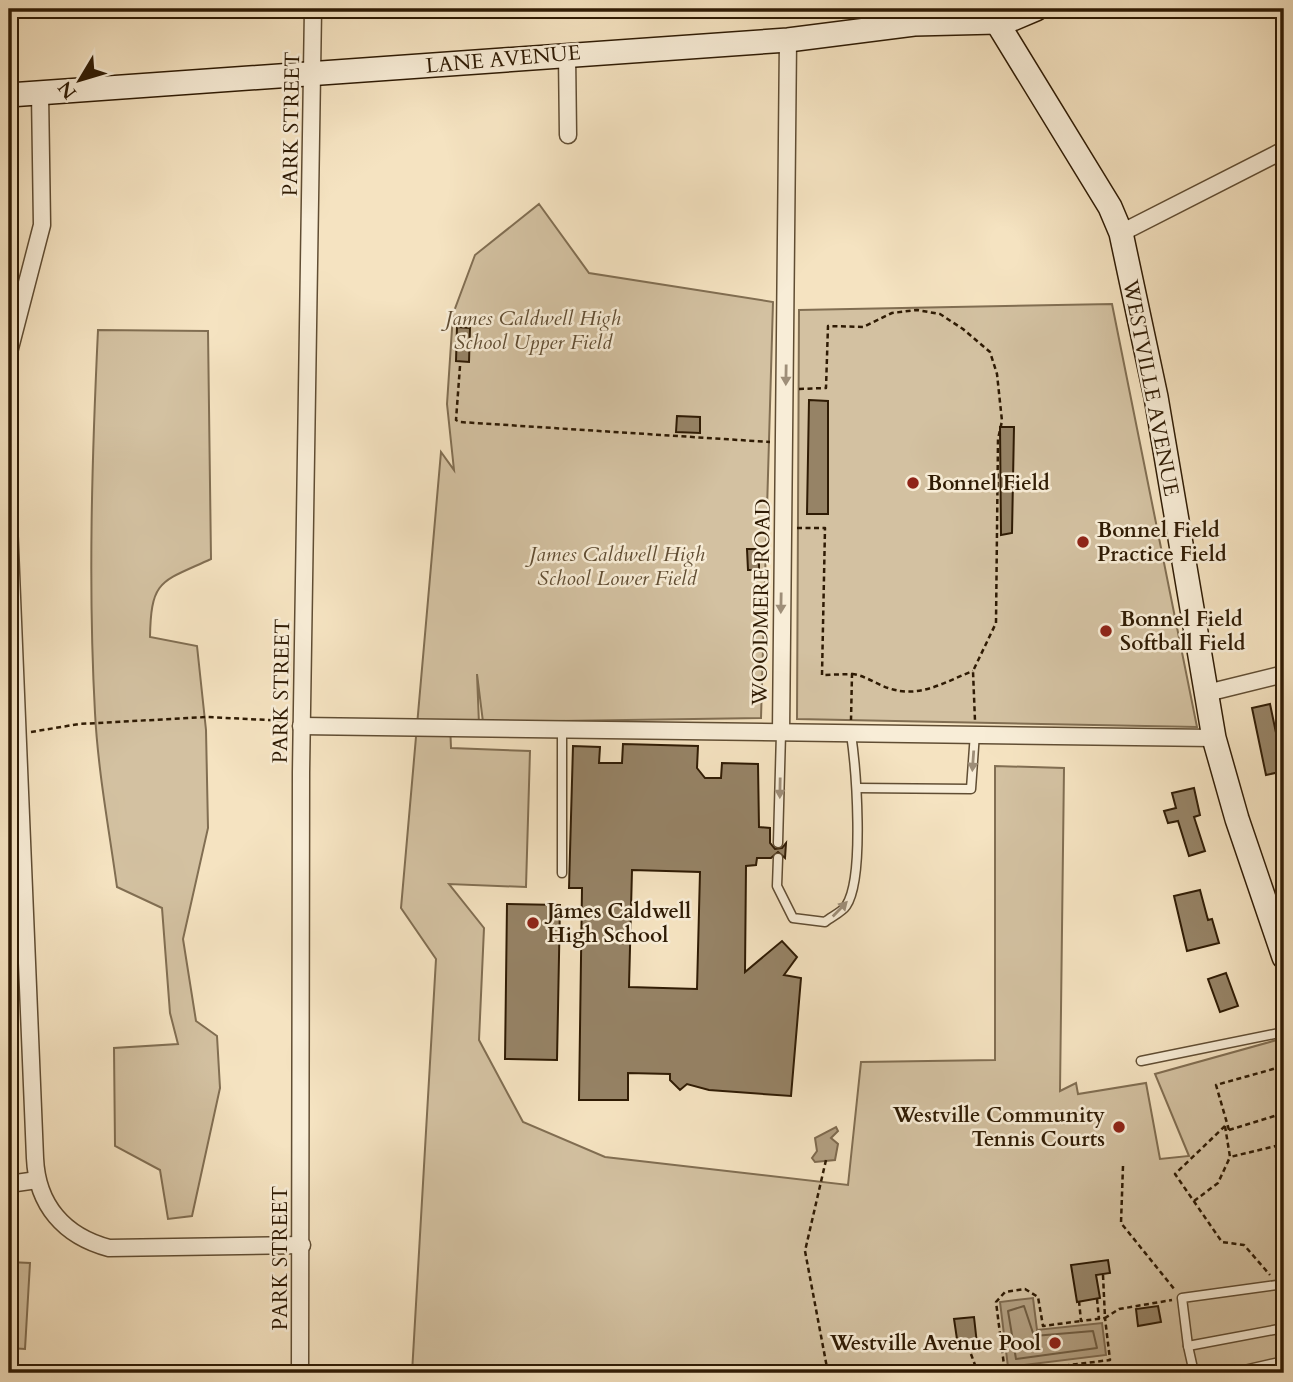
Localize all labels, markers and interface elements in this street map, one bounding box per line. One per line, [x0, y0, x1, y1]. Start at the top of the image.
street label: LANE AVENUE [424, 38, 582, 81]
north arrow [46, 46, 116, 116]
street label: PARK STREET [276, 51, 307, 197]
text: N [52, 75, 83, 104]
street label: WESTVILLE AVENUE [1115, 276, 1186, 499]
park label: James Caldwell High School Upper Field [440, 304, 621, 357]
one-way arrow [780, 364, 791, 386]
place label: Bonnel Field [927, 469, 1050, 498]
marker: Bonnel Field [905, 475, 921, 491]
street label: WOODMERE ROAD [745, 498, 778, 707]
place label: Bonnel Field Practice Field [1097, 516, 1227, 569]
marker: Bonnel Field Practice Field [1075, 534, 1091, 550]
park label: James Caldwell High School Lower Field [524, 540, 705, 593]
one-way arrow [776, 592, 787, 614]
place label: Bonnel Field Softball Field [1120, 605, 1246, 658]
street label: PARK STREET [266, 618, 297, 764]
marker: Bonnel Field Softball Field [1098, 623, 1114, 639]
one-way arrow [967, 750, 978, 772]
one-way arrow [774, 777, 785, 799]
place label: James Caldwell High School [544, 897, 691, 950]
one-way arrow [831, 900, 848, 917]
marker: James Caldwell High School [525, 915, 541, 931]
place label: Westville Community Tennis Courts [892, 1101, 1105, 1154]
marker: Westville Community Tennis Courts [1111, 1119, 1127, 1135]
street label: PARK STREET [266, 1186, 295, 1330]
place label: Westville Avenue Pool [829, 1329, 1041, 1358]
marker: Westville Avenue Pool [1047, 1335, 1063, 1351]

